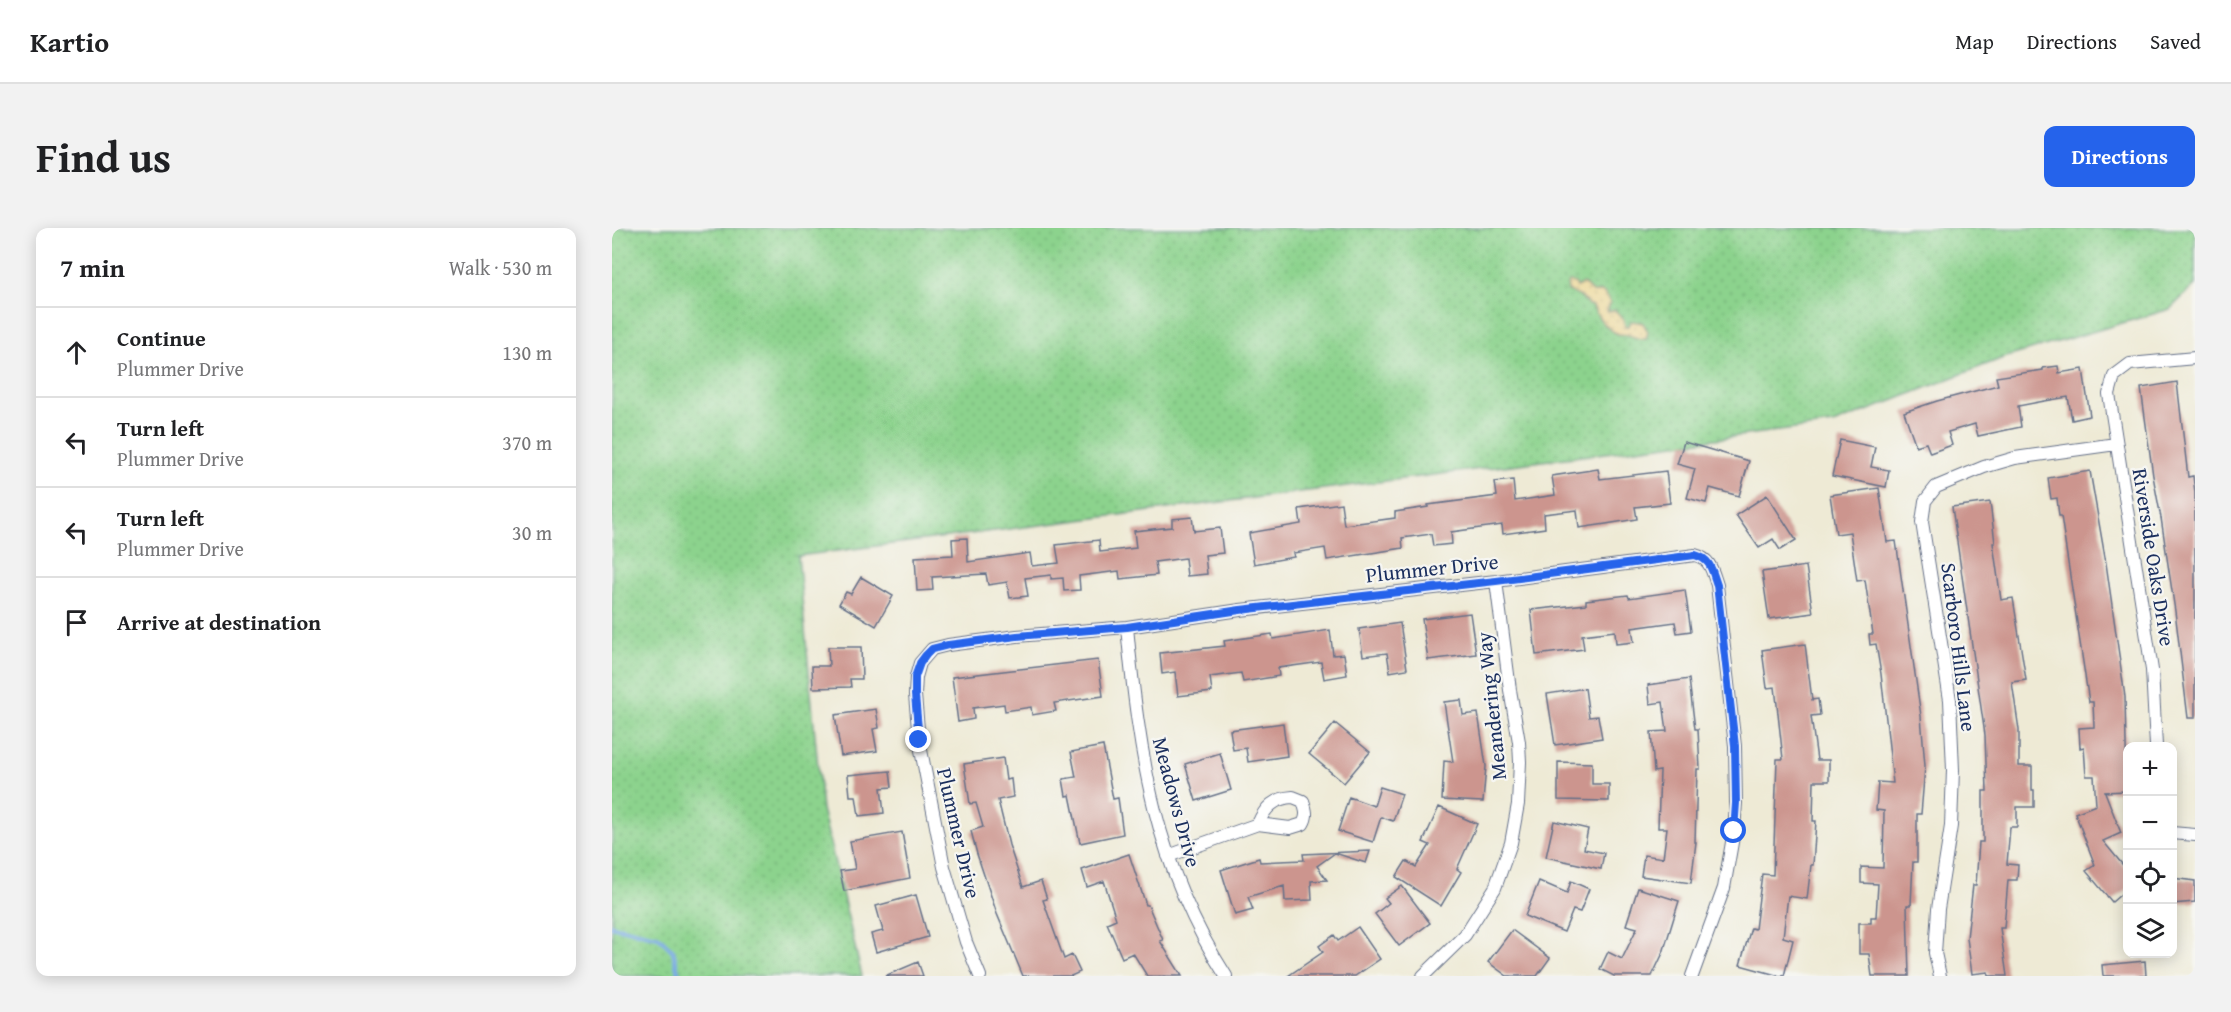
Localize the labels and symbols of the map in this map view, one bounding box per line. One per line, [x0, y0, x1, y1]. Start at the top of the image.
street label: Riverside Oaks Drive [2125, 466, 2183, 648]
street label: Plummer Drive [1364, 546, 1500, 590]
street label: Scarboro Hills Lane [1933, 561, 1985, 733]
street label: Meandering Way [1468, 630, 1514, 782]
route end [905, 726, 931, 752]
street label: Meadows Drive [1145, 733, 1209, 871]
street label: Plummer Drive [929, 765, 989, 901]
route start [1720, 817, 1746, 843]

